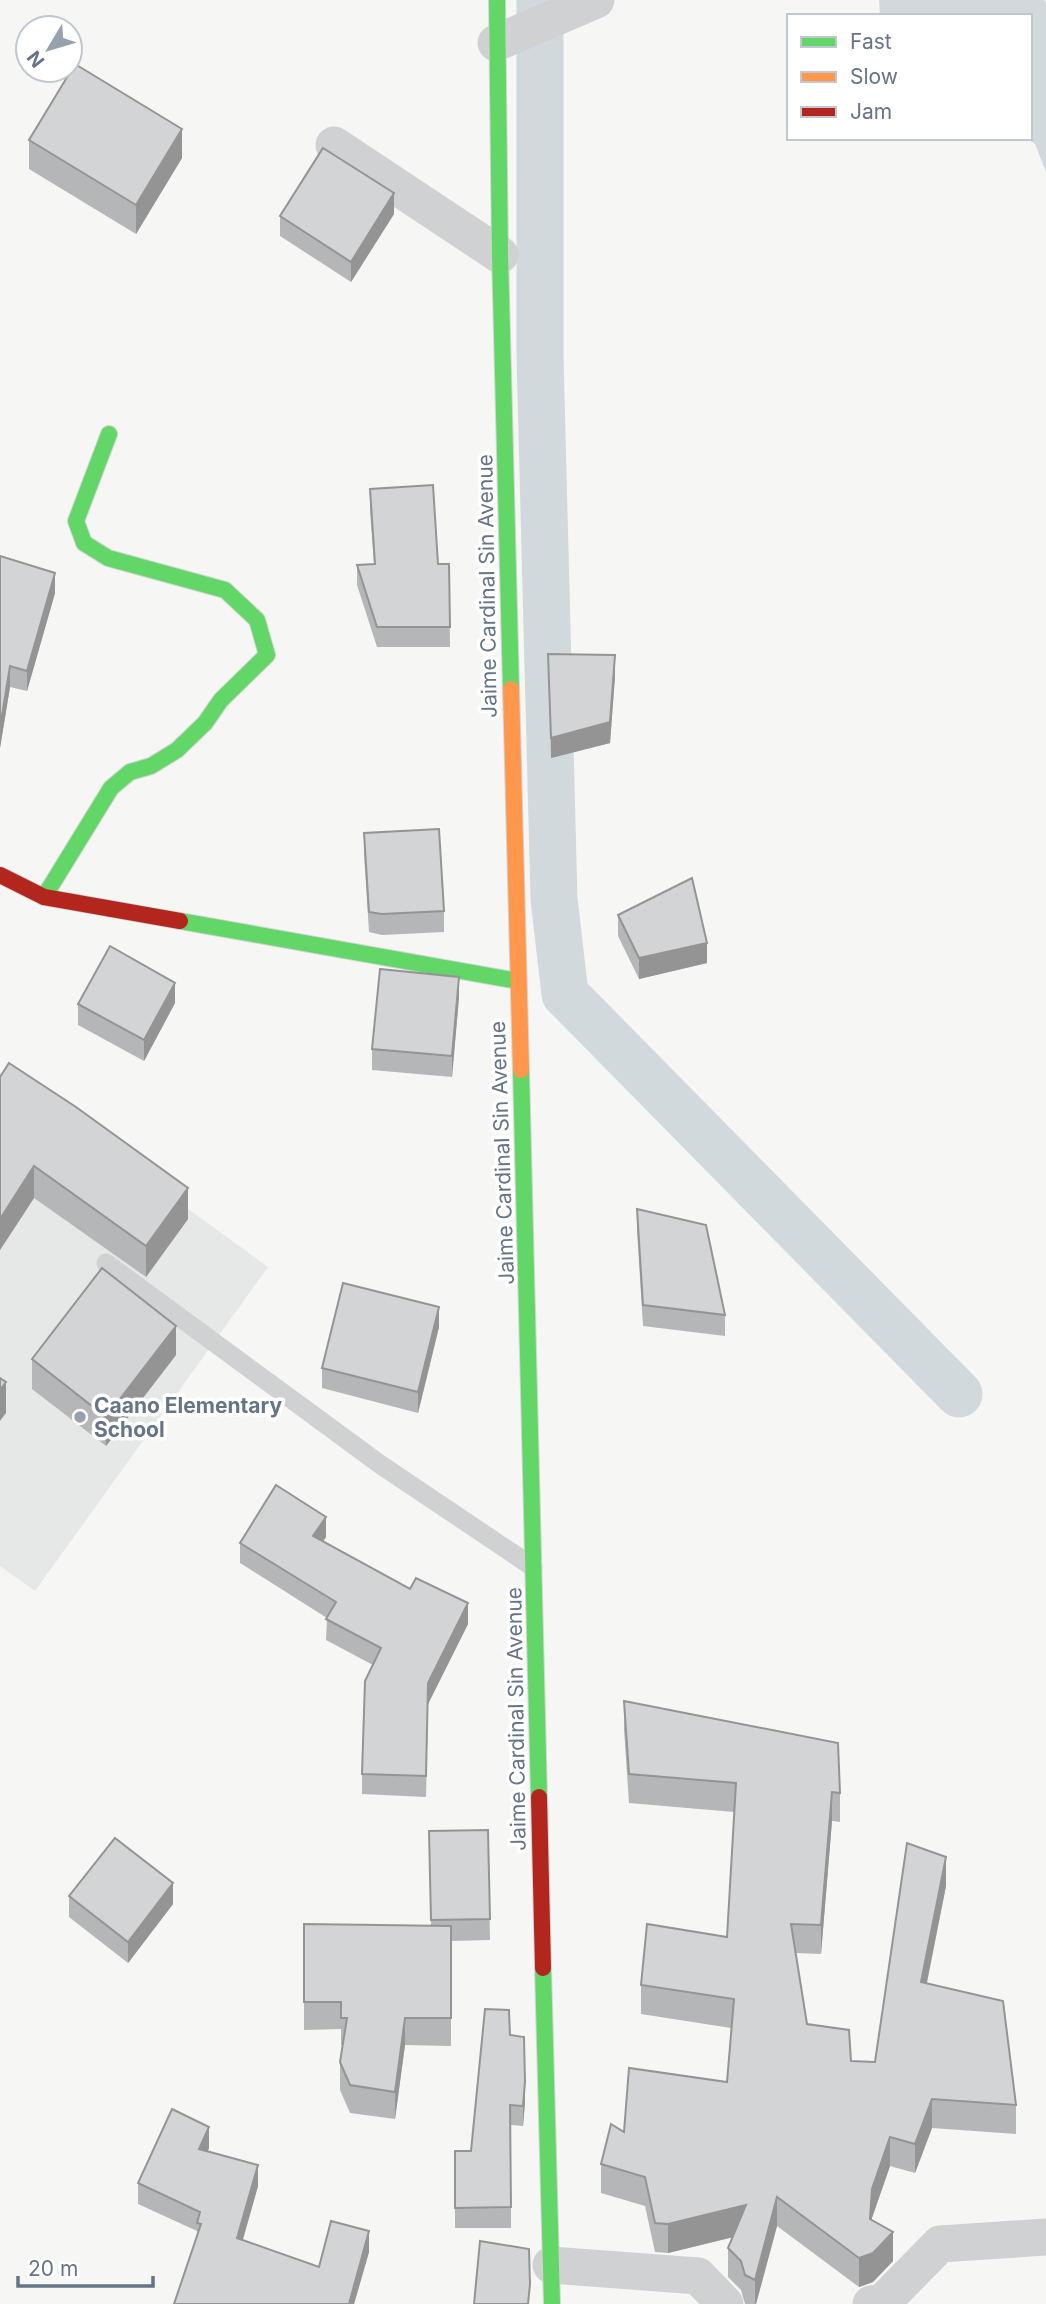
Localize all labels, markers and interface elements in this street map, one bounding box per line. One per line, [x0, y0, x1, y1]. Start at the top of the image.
north arrow [14, 14, 84, 84]
legend [787, 14, 1032, 140]
text: Fast [850, 29, 892, 54]
text: N [22, 46, 50, 72]
text: Slow [850, 64, 898, 89]
text: Jam [850, 99, 892, 124]
street label: Jaime Cardinal Sin Avenue [472, 454, 502, 718]
street label: Jaime Cardinal Sin Avenue [485, 1021, 519, 1285]
place label: Caano Elementary School [94, 1393, 282, 1442]
marker: Caano Elementary School [72, 1409, 88, 1425]
street label: Jaime Cardinal Sin Avenue [501, 1587, 531, 1851]
scale bar [18, 2244, 152, 2288]
text: 20 m [28, 2256, 78, 2281]

